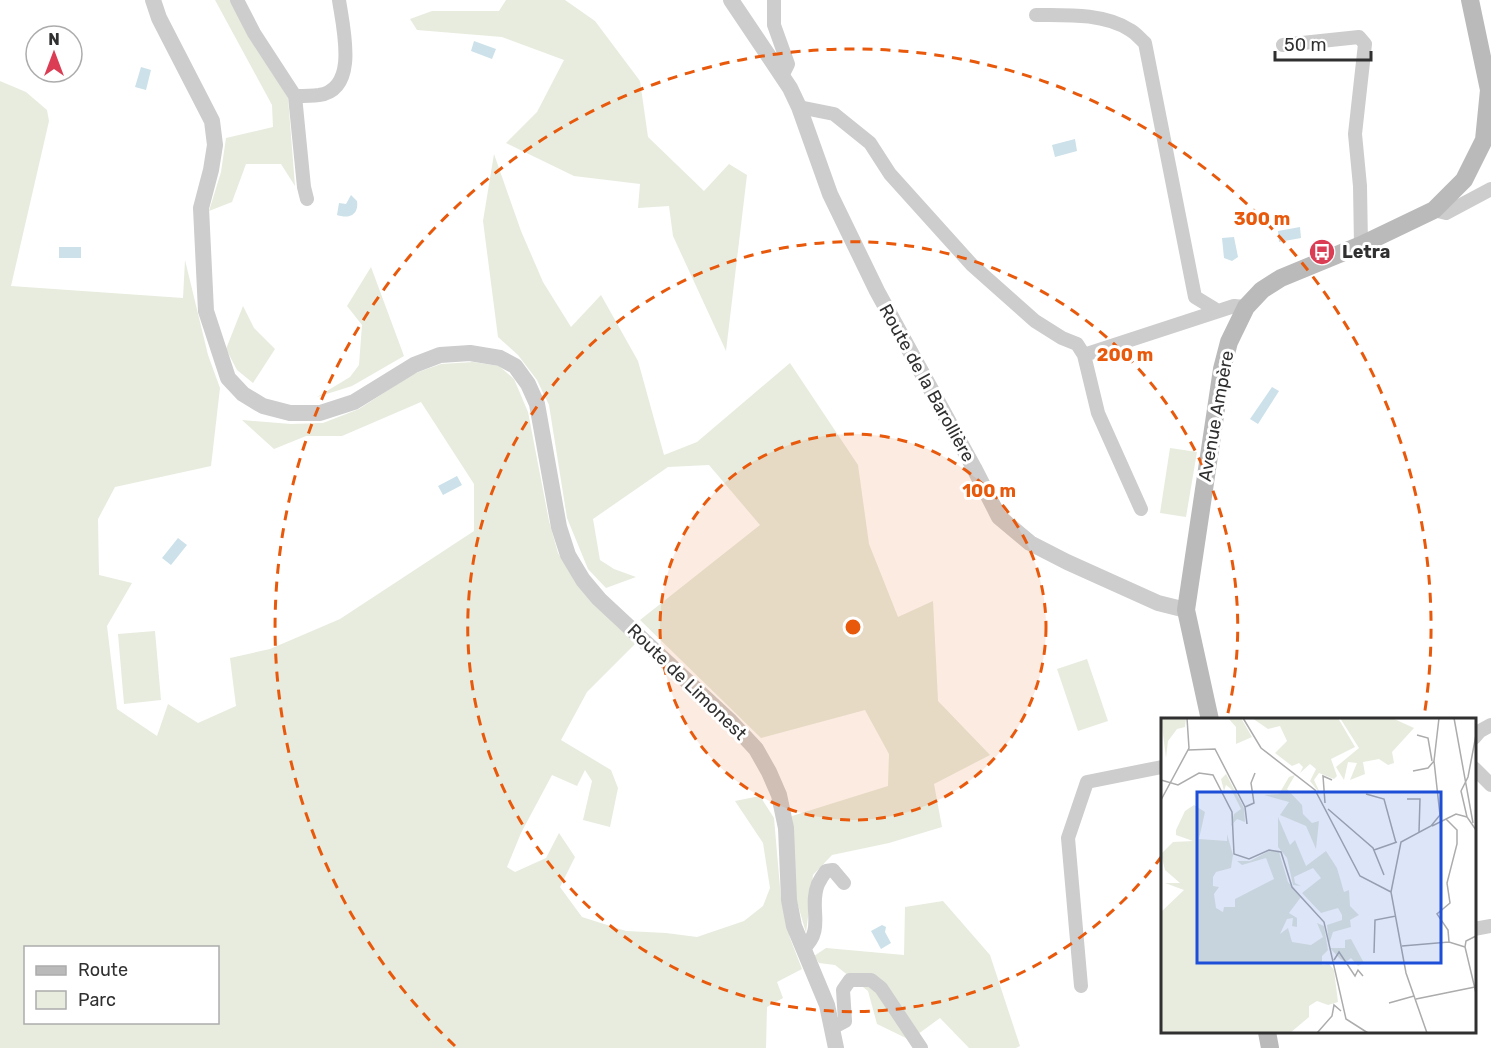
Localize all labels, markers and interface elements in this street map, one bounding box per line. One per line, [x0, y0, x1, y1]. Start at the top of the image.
north arrow [24, 24, 84, 84]
scale bar [1275, 24, 1371, 62]
text: N [48, 30, 60, 49]
text: 50 m [1284, 34, 1327, 56]
text: 300 m [1234, 208, 1290, 230]
bus stop icon: Letra [1307, 237, 1337, 267]
place label: Letra [1342, 241, 1390, 263]
street label: Route de la Barollière [874, 300, 980, 466]
text: 200 m [1097, 344, 1153, 366]
street label: Avenue Ampère [1194, 349, 1238, 483]
text: 100 m [962, 480, 1016, 502]
centre of rings [843, 617, 863, 637]
street label: Route de Limonest [623, 619, 751, 745]
inset map [1161, 718, 1476, 1033]
legend [24, 946, 219, 1024]
text: Route [78, 959, 128, 981]
text: Parc [78, 989, 116, 1011]

